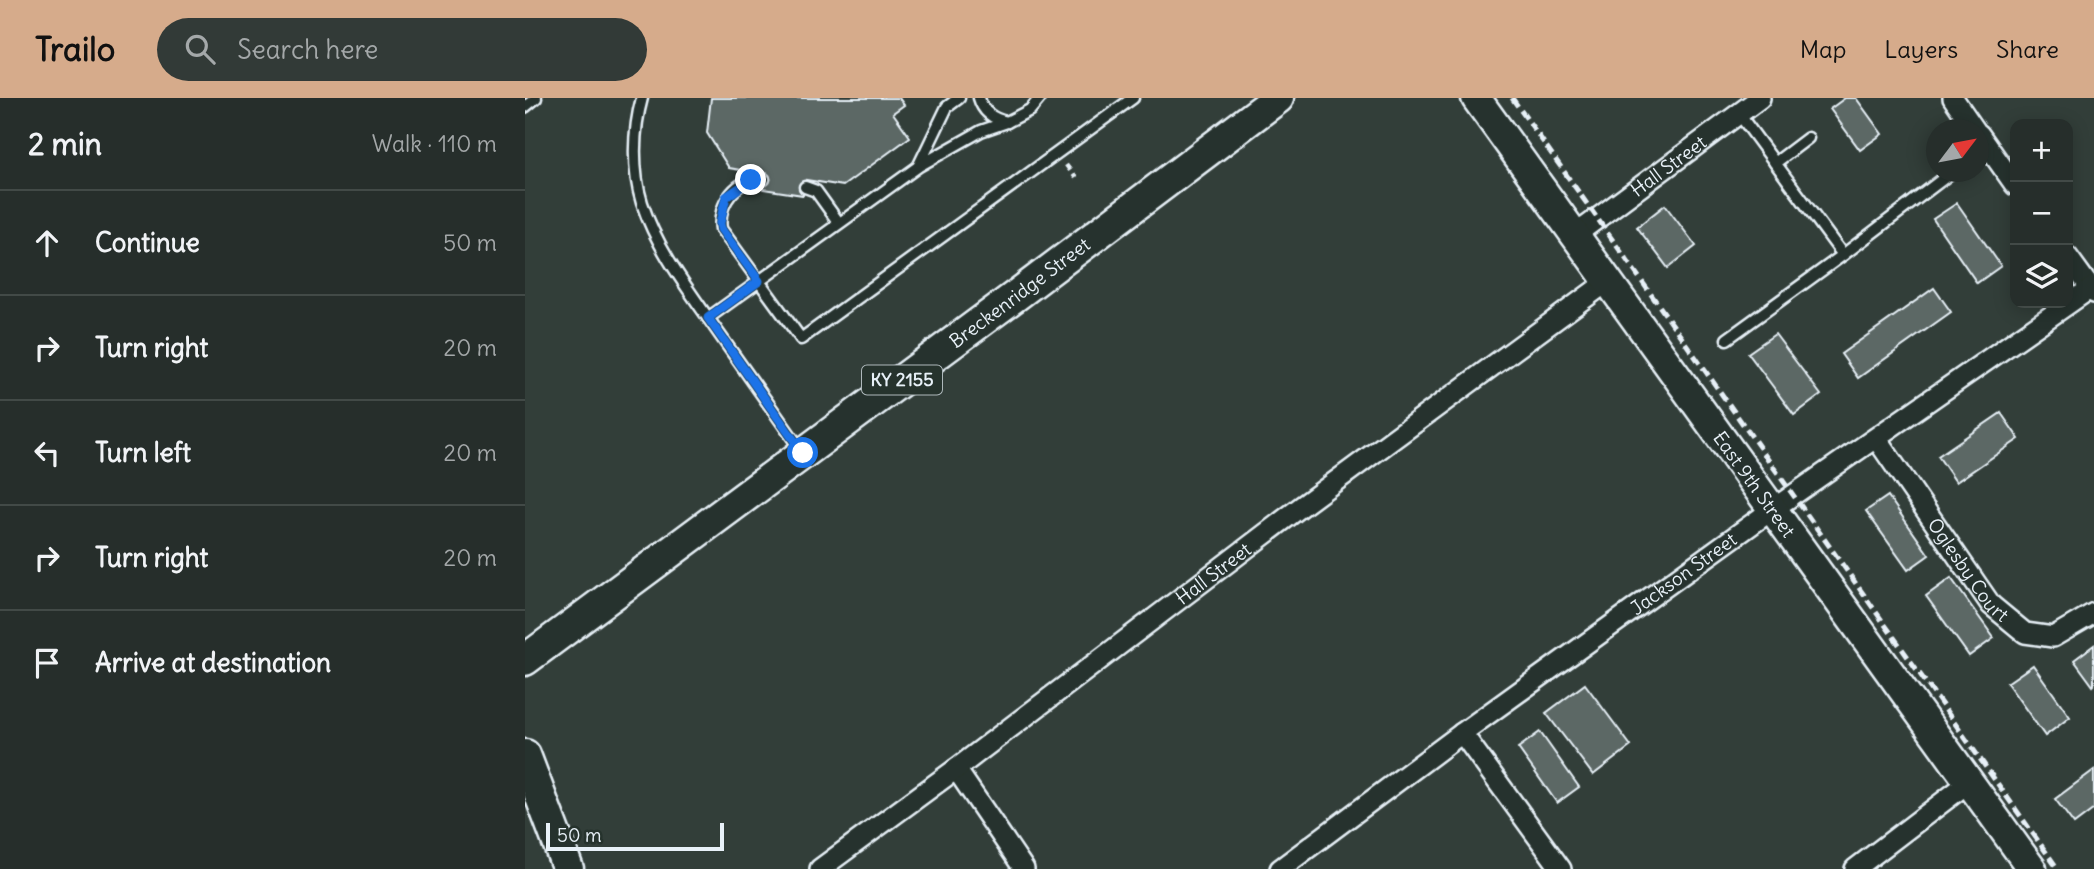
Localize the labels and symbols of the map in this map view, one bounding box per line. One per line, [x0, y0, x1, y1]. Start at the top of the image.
north arrow [1926, 119, 1989, 182]
street label: Hall Street [1626, 130, 1711, 202]
route end [735, 164, 766, 195]
street label: Breckenridge Street [944, 232, 1095, 353]
road number: KY 2155 [862, 366, 942, 394]
street label: East 9th Street [1708, 426, 1801, 542]
route start [787, 437, 818, 468]
street label: Oglesby Court [1923, 513, 2014, 627]
street label: Jackson Street [1625, 527, 1741, 620]
street label: Hall Street [1171, 537, 1256, 610]
scale bar [546, 820, 725, 852]

